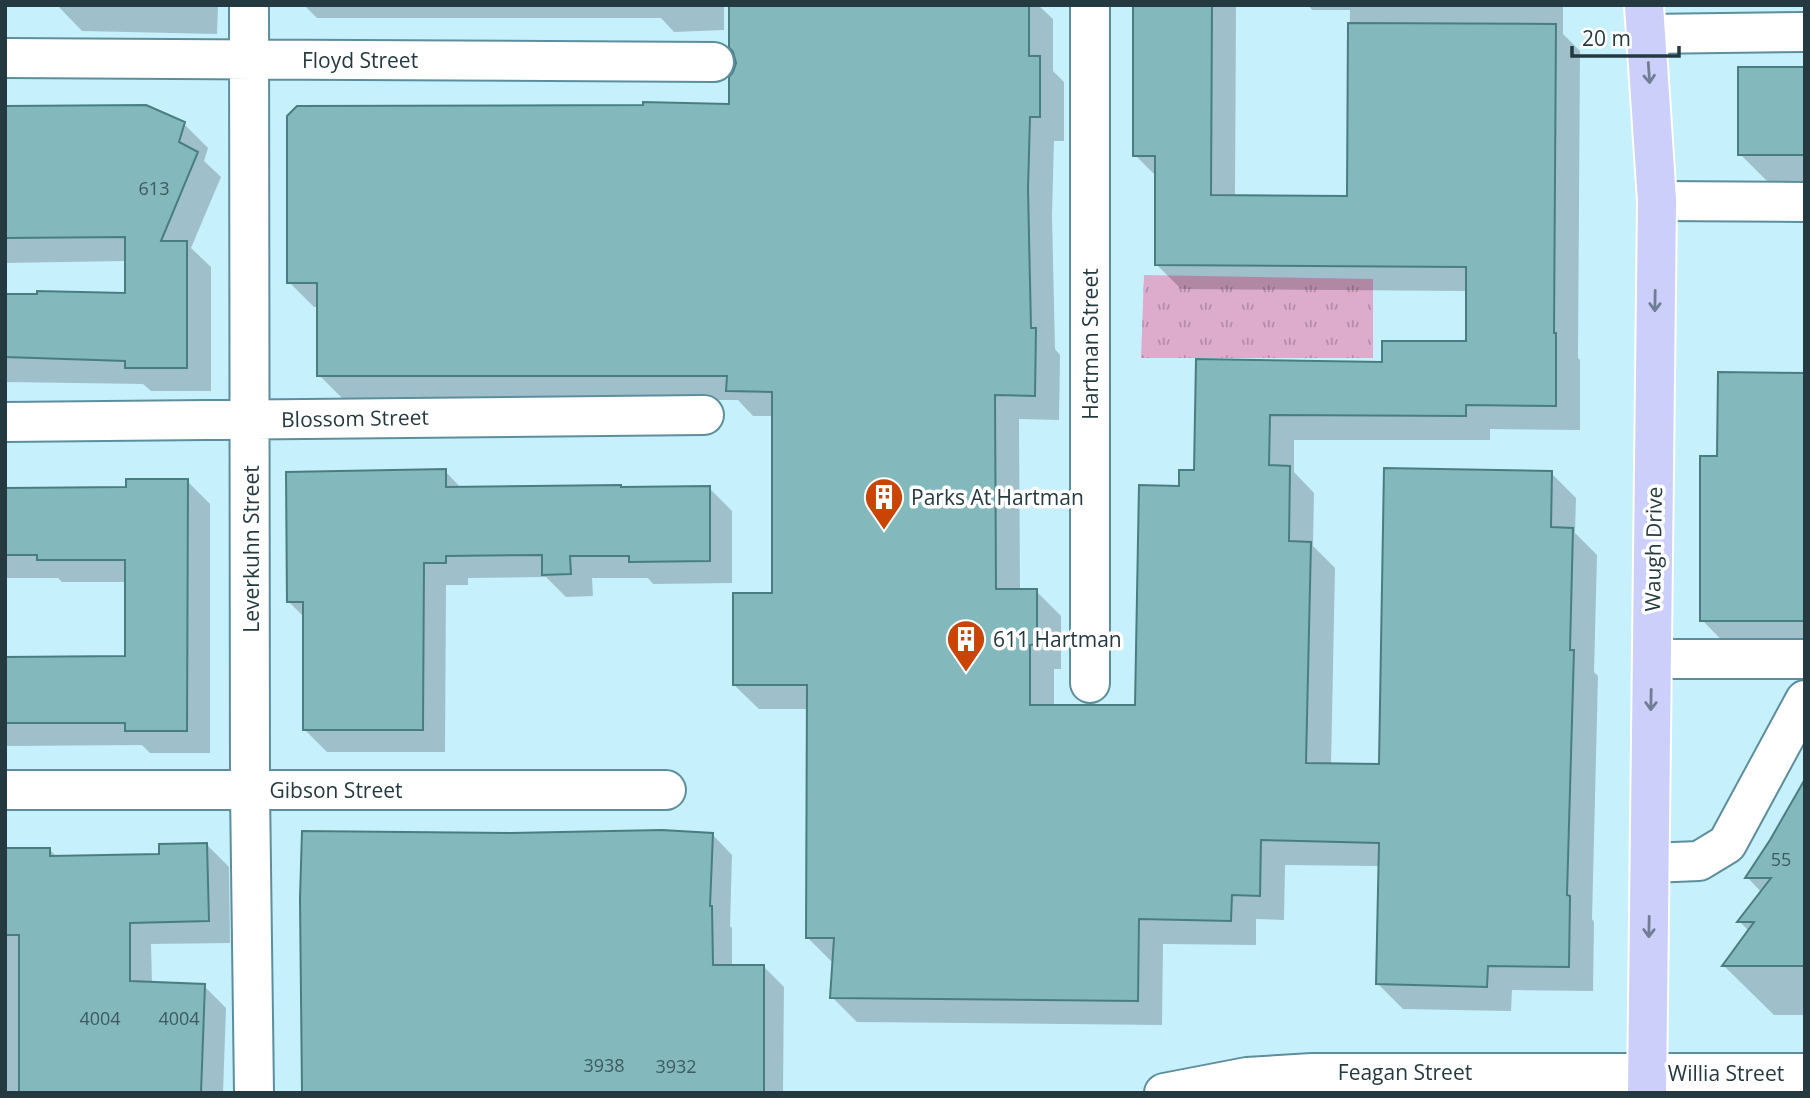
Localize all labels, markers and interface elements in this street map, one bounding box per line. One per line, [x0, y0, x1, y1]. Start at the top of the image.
scale bar [1572, 14, 1679, 58]
text: 20 m [1582, 24, 1631, 52]
street label: Floyd Street [302, 46, 418, 74]
one-way arrow [1642, 62, 1655, 85]
house number: 613 [139, 176, 169, 200]
street label: Hartman Street [1076, 268, 1104, 420]
one-way arrow [1648, 289, 1662, 312]
street label: Blossom Street [281, 403, 429, 433]
street label: Leverkuhn Street [237, 465, 265, 633]
building icon: Parks At Hartman [863, 476, 905, 531]
place label: Parks At Hartman [911, 483, 1084, 511]
street label: Waugh Drive [1638, 486, 1668, 612]
building icon: 611 Hartman [945, 618, 987, 673]
place label: 611 Hartman [993, 625, 1122, 653]
one-way arrow [1644, 688, 1658, 711]
street label: Gibson Street [269, 776, 403, 804]
house number: 55 [1771, 847, 1791, 871]
one-way arrow [1642, 915, 1656, 938]
house number: 4004 [79, 1006, 121, 1030]
house number: 4004 [158, 1006, 200, 1030]
house number: 3938 [583, 1053, 625, 1077]
house number: 3932 [655, 1054, 697, 1078]
street label: Feagan Street [1338, 1058, 1472, 1086]
street label: Willia Street [1668, 1059, 1784, 1087]

